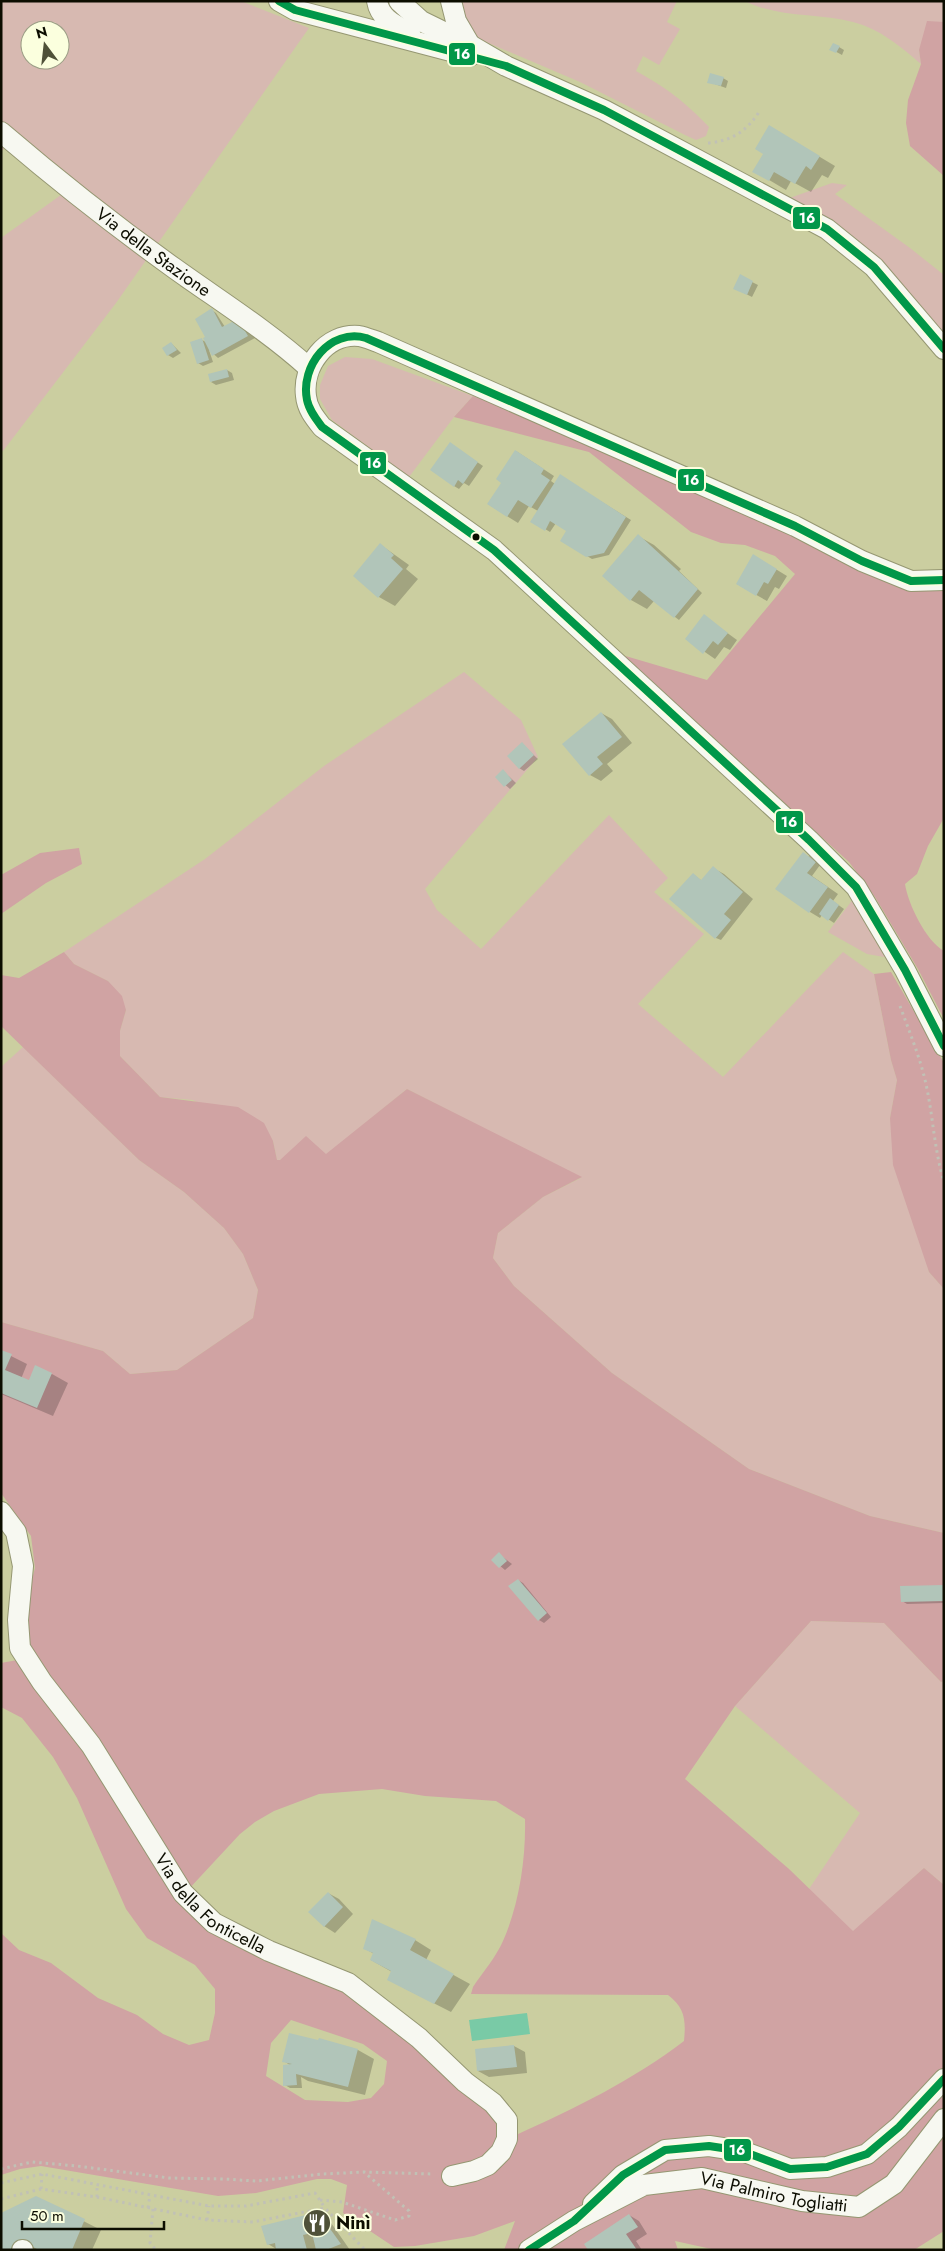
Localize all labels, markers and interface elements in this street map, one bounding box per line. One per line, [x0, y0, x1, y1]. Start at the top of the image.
north arrow [20, 20, 70, 70]
text: N [34, 21, 50, 44]
line badge: 16 [448, 42, 476, 66]
text: 16 [454, 44, 470, 64]
street label: Via della Stazione [90, 201, 216, 303]
line badge: 16 [792, 206, 821, 230]
text: 16 [799, 208, 815, 228]
line badge: 16 [359, 451, 387, 475]
text: 16 [365, 453, 381, 473]
line badge: 16 [677, 468, 705, 492]
text: 16 [683, 470, 699, 490]
unlabelled marker [471, 532, 481, 542]
line badge: 16 [775, 810, 804, 834]
text: 16 [781, 812, 797, 832]
street label: Via della Fonticella [148, 1848, 270, 1960]
line badge: 16 [723, 2138, 752, 2162]
text: 16 [729, 2140, 745, 2160]
street label: Via Palmiro Togliatti [697, 2165, 849, 2219]
scale bar [22, 2198, 165, 2230]
text: 50 m [30, 2205, 64, 2227]
restaurant icon: Ninì [302, 2208, 332, 2238]
place label: Ninì [336, 2210, 371, 2236]

